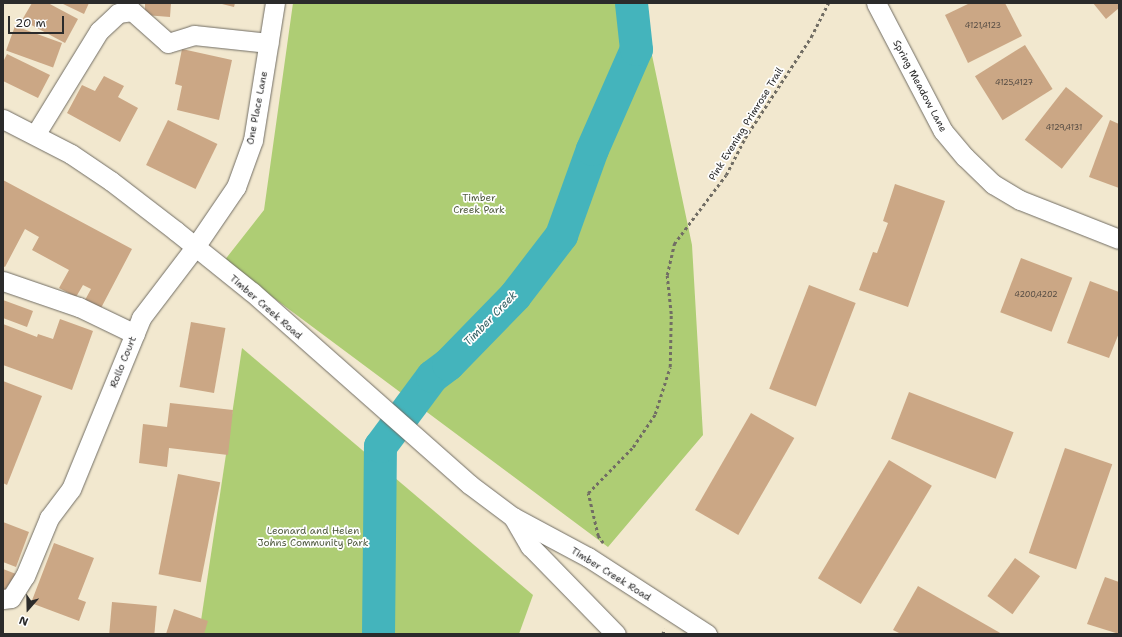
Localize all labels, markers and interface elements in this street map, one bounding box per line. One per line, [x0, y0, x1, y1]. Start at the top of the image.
scale bar [10, 8, 66, 34]
text: 20 m [15, 15, 46, 31]
house number: 4121,4123 [965, 21, 1001, 31]
street label: Spring Meadow Lane [891, 38, 949, 134]
street label: Pink Evening Primrose Trail [706, 65, 786, 183]
street label: One Place Lane [244, 70, 270, 146]
house number: 4125,4127 [995, 78, 1033, 88]
house number: 4129,4131 [1046, 123, 1082, 133]
park label: Timber Creek Park [453, 191, 505, 214]
street label: Timber Creek Road [227, 272, 305, 342]
water label: Timber Creek [462, 289, 520, 349]
house number: 4200,4202 [1014, 290, 1058, 300]
street label: Rollo Court [107, 335, 139, 389]
park label: Leonard and Helen Johns Community Park [258, 524, 368, 548]
street label: Timber Creek Road [569, 544, 653, 604]
north arrow [8, 589, 48, 629]
text: N [17, 612, 30, 629]

